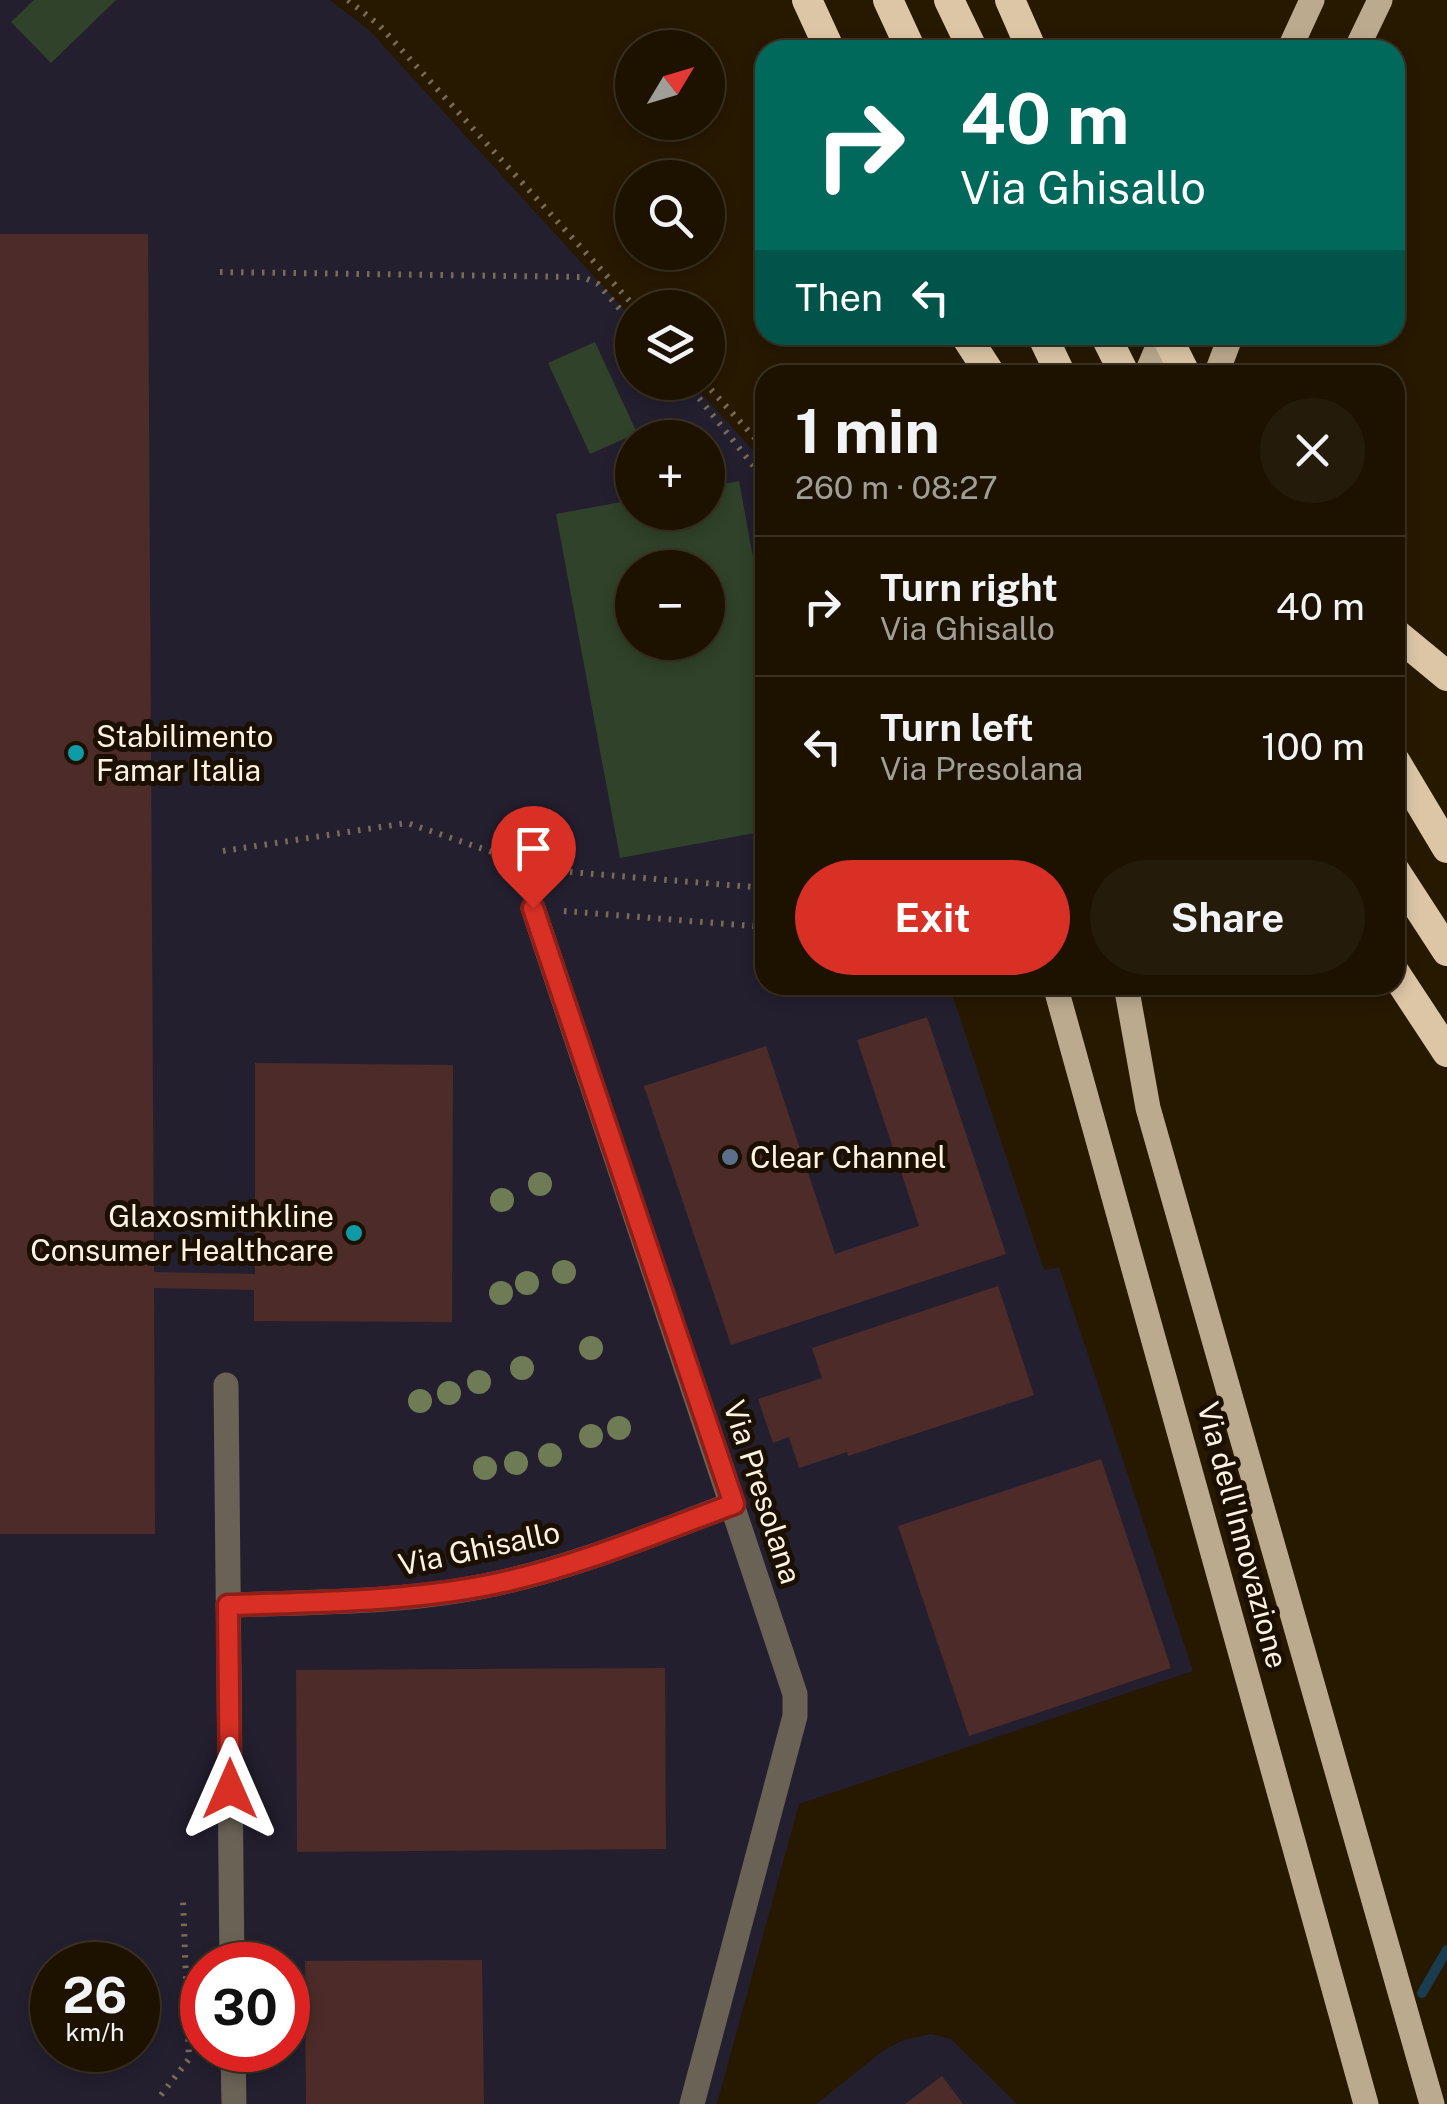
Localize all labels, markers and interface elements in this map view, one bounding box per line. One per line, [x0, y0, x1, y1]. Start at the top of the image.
north arrow [615, 30, 725, 140]
map controls [615, 30, 725, 660]
text: 40 m [960, 77, 1130, 160]
icon: right [795, 80, 925, 210]
button: search [615, 160, 725, 270]
text: Via Ghisallo [960, 161, 1206, 214]
icon: left [903, 270, 958, 325]
text: Then [795, 275, 883, 320]
button: layers [615, 290, 725, 400]
text: 1 min [795, 396, 940, 467]
button: close [1260, 398, 1365, 503]
button: + [615, 420, 725, 530]
text: 260 m · 08:27 [795, 469, 998, 506]
button: − [615, 550, 725, 660]
text: Turn right [880, 565, 1058, 610]
icon: right [795, 579, 850, 634]
text: 40 m [1276, 584, 1365, 629]
text: Via Ghisallo [880, 610, 1055, 647]
text: Turn left [880, 705, 1034, 750]
place label: Stabilimento Famar Italia [96, 718, 274, 788]
icon: left [795, 719, 850, 774]
text: 100 m [1261, 724, 1365, 769]
marker: Stabilimento Famar Italia [65, 742, 87, 764]
text: Via Presolana [880, 750, 1083, 787]
pin [491, 806, 576, 909]
icon: arrive [506, 821, 561, 876]
button: Exit [795, 860, 1070, 975]
button: Share [1090, 860, 1365, 975]
place label: Clear Channel [750, 1139, 947, 1175]
marker: Clear Channel [719, 1146, 741, 1168]
place label: Glaxosmithkline Consumer Healthcare [30, 1198, 334, 1268]
marker: Glaxosmithkline Consumer Healthcare [343, 1222, 365, 1244]
street label: Via Presolana [716, 1396, 810, 1588]
street label: Via dell'Innovazione [1190, 1398, 1296, 1672]
street label: Via Ghisallo [395, 1513, 563, 1583]
position arrow [178, 1737, 282, 1841]
speed limit sign: 30 [180, 1942, 310, 2072]
text: 26 [63, 1965, 127, 2024]
text: km/h [66, 2017, 124, 2047]

